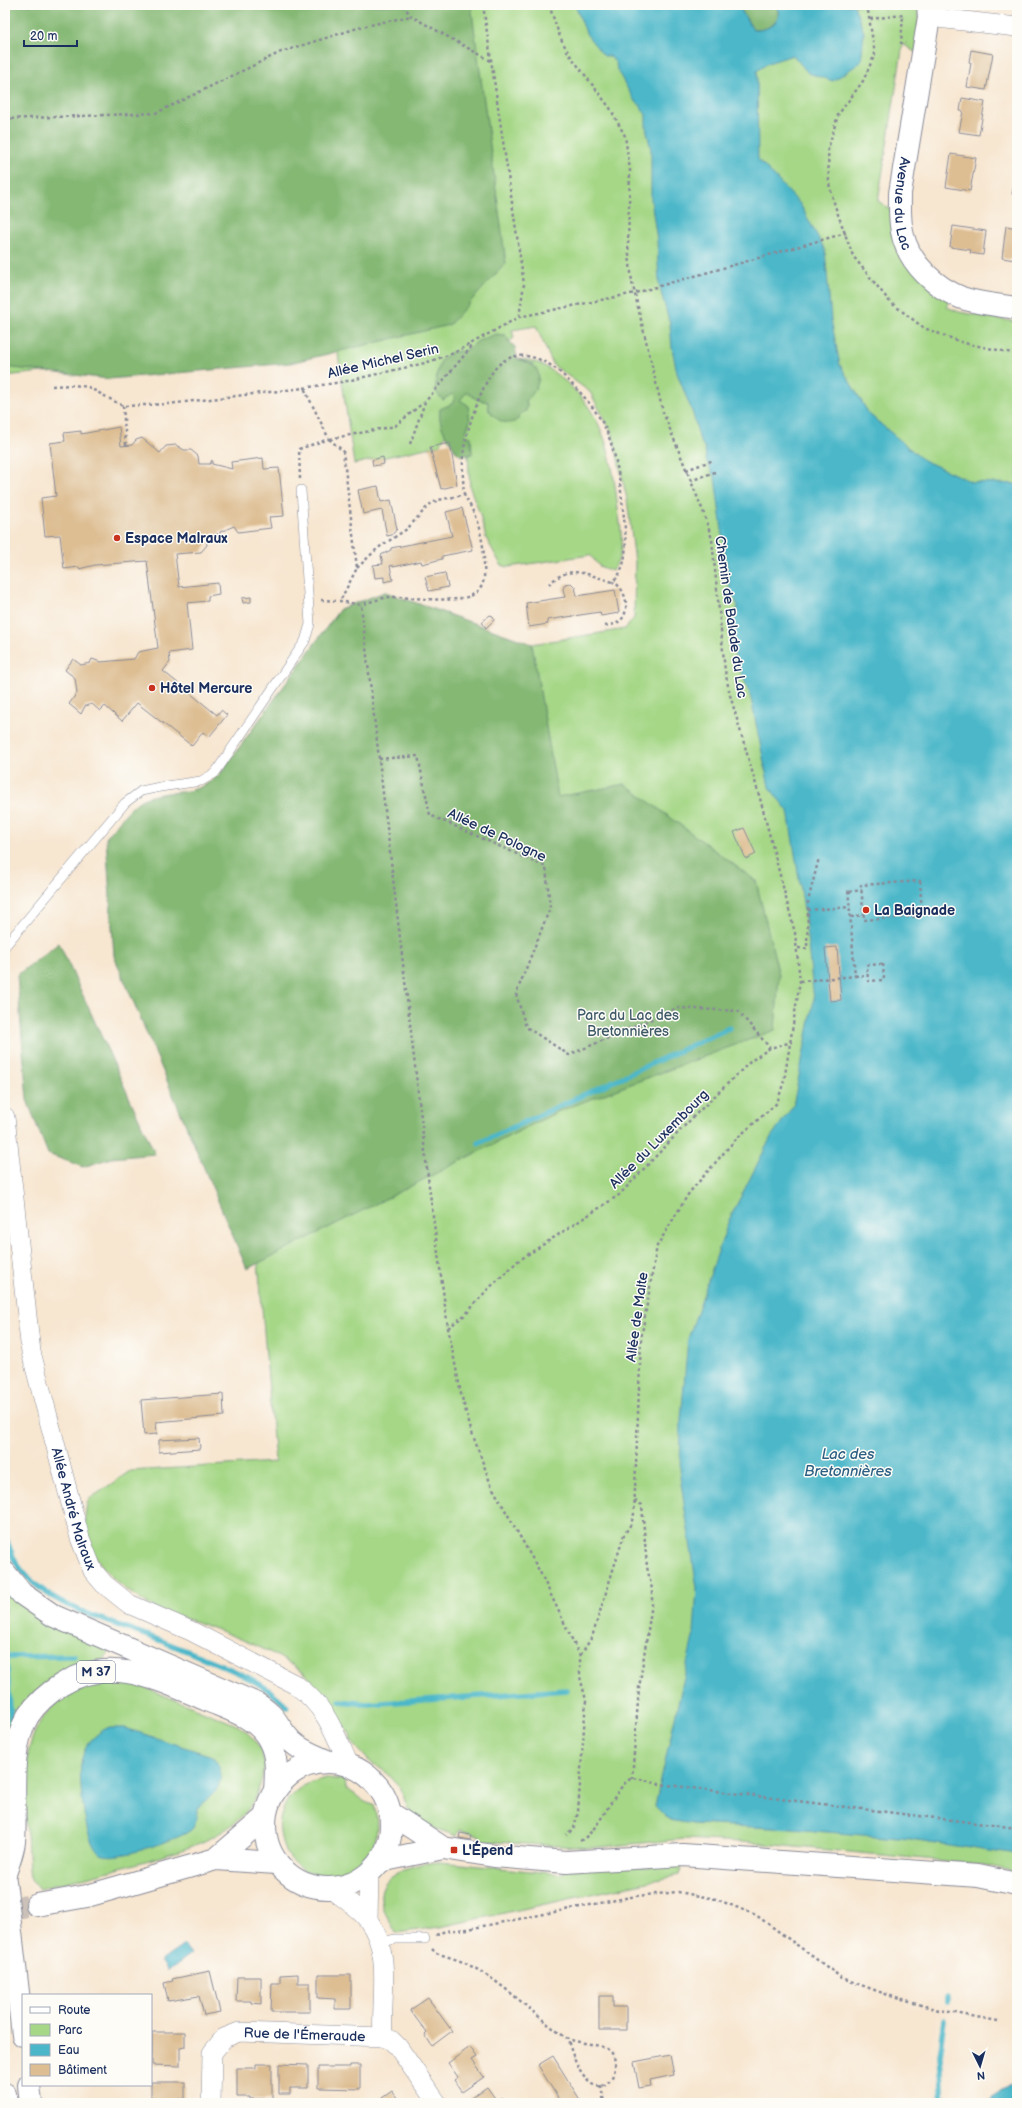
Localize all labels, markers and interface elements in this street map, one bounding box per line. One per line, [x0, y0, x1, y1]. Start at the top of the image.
scale bar [24, 22, 77, 48]
text: 20 m [30, 29, 57, 44]
street label: Avenue du Lac [891, 156, 916, 253]
street label: Allée Michel Serin [326, 340, 440, 382]
place label: Espace Malraux [125, 530, 228, 547]
marker: Espace Malraux [112, 533, 122, 543]
street label: Chemin de Balade du Lac [711, 535, 751, 699]
place label: Hôtel Mercure [160, 680, 252, 697]
marker: Hôtel Mercure [147, 683, 157, 693]
street label: Allée de Pologne [445, 805, 549, 865]
place label: La Baignade [874, 902, 955, 919]
marker: La Baignade [861, 905, 871, 915]
park label: Parc du Lac des Bretonnières [577, 1007, 679, 1040]
street label: Allée du Luxembourg [606, 1086, 712, 1192]
street label: Allée de Malte [622, 1271, 652, 1363]
water label: Lac des Bretonnières [804, 1445, 892, 1481]
street label: Allée André Malraux [48, 1446, 100, 1573]
road number: M 37 [77, 1661, 115, 1683]
place label: L'Épend [462, 1840, 513, 1859]
marker: L'Épend [449, 1845, 459, 1855]
legend [22, 1994, 152, 2086]
text: Route [58, 2003, 90, 2018]
text: Parc [58, 2023, 82, 2038]
street label: Rue de l'Émeraude [243, 2024, 366, 2045]
text: Eau [58, 2043, 79, 2058]
north arrow [960, 2046, 1000, 2086]
text: Bâtiment [58, 2063, 107, 2078]
text: N [976, 2069, 986, 2082]

